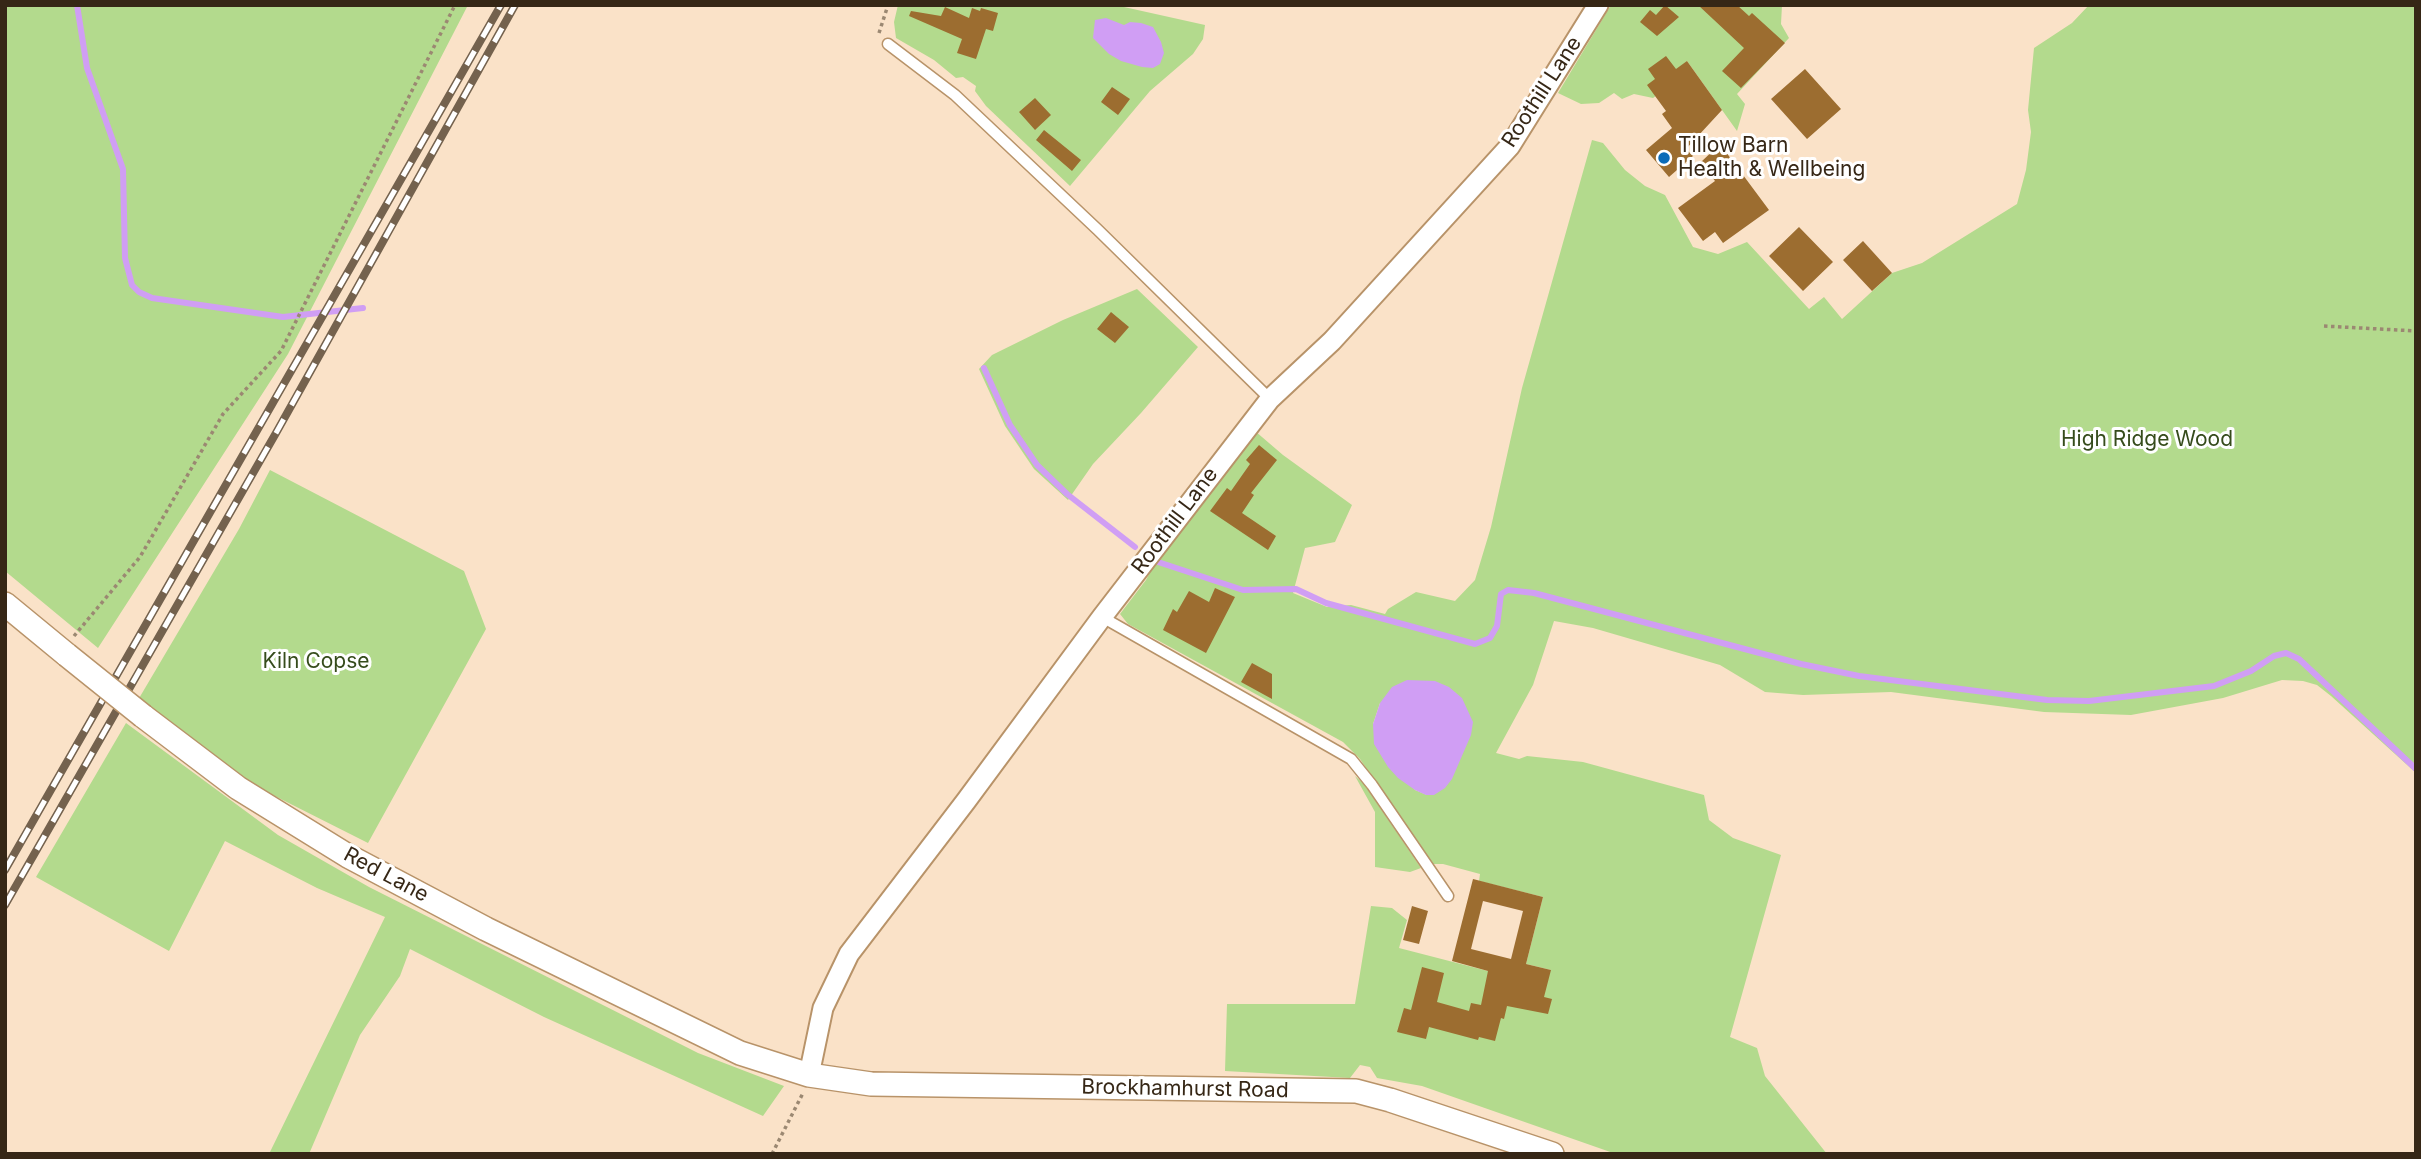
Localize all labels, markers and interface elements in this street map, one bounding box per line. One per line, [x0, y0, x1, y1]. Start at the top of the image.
street label: Roothill Lane [1497, 32, 1587, 152]
place label: Tillow Barn Health & Wellbeing [1678, 133, 1865, 183]
marker: Tillow Barn Health & Wellbeing [1656, 150, 1672, 166]
park label: High Ridge Wood [2061, 427, 2233, 453]
street label: Roothill Lane [1127, 463, 1223, 579]
park label: Kiln Copse [262, 649, 370, 675]
street label: Red Lane [339, 842, 433, 908]
street label: Brockhamhurst Road [1081, 1075, 1289, 1103]

